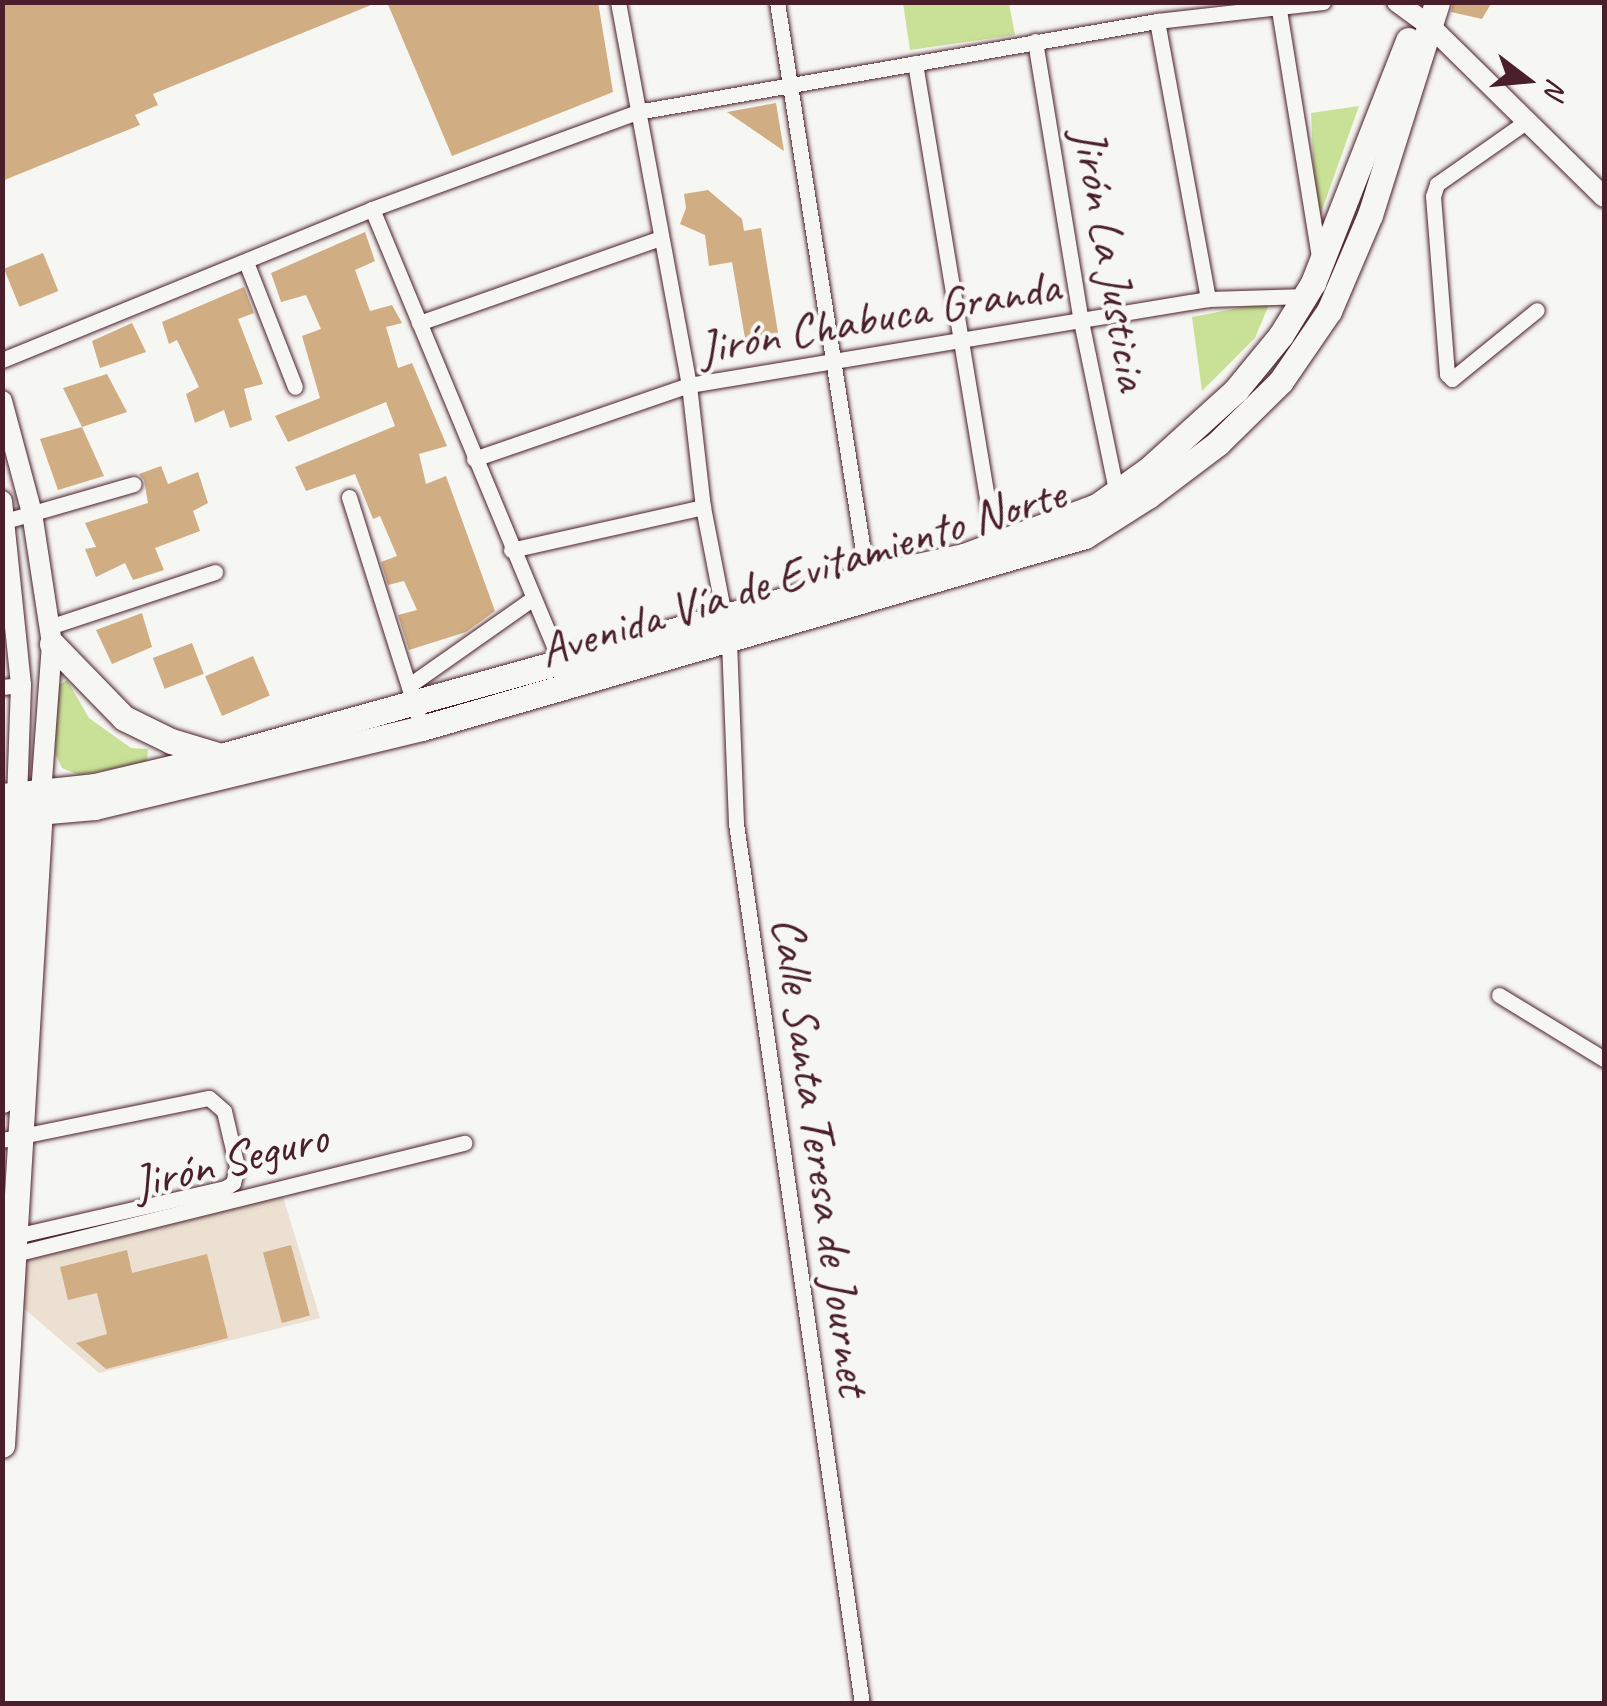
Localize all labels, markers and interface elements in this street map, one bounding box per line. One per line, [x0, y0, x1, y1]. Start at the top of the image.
north arrow [1477, 30, 1577, 130]
text: N [1537, 75, 1576, 102]
street label: Jirón La Justicia [1060, 123, 1162, 395]
street label: Jirón Chabuca Granda [694, 257, 1064, 377]
street label: Avenida Vía de Evitamiento Norte [533, 465, 1071, 679]
street label: Calle Santa Teresa de Journet [759, 915, 883, 1397]
street label: Jirón Seguro [127, 1108, 333, 1212]

